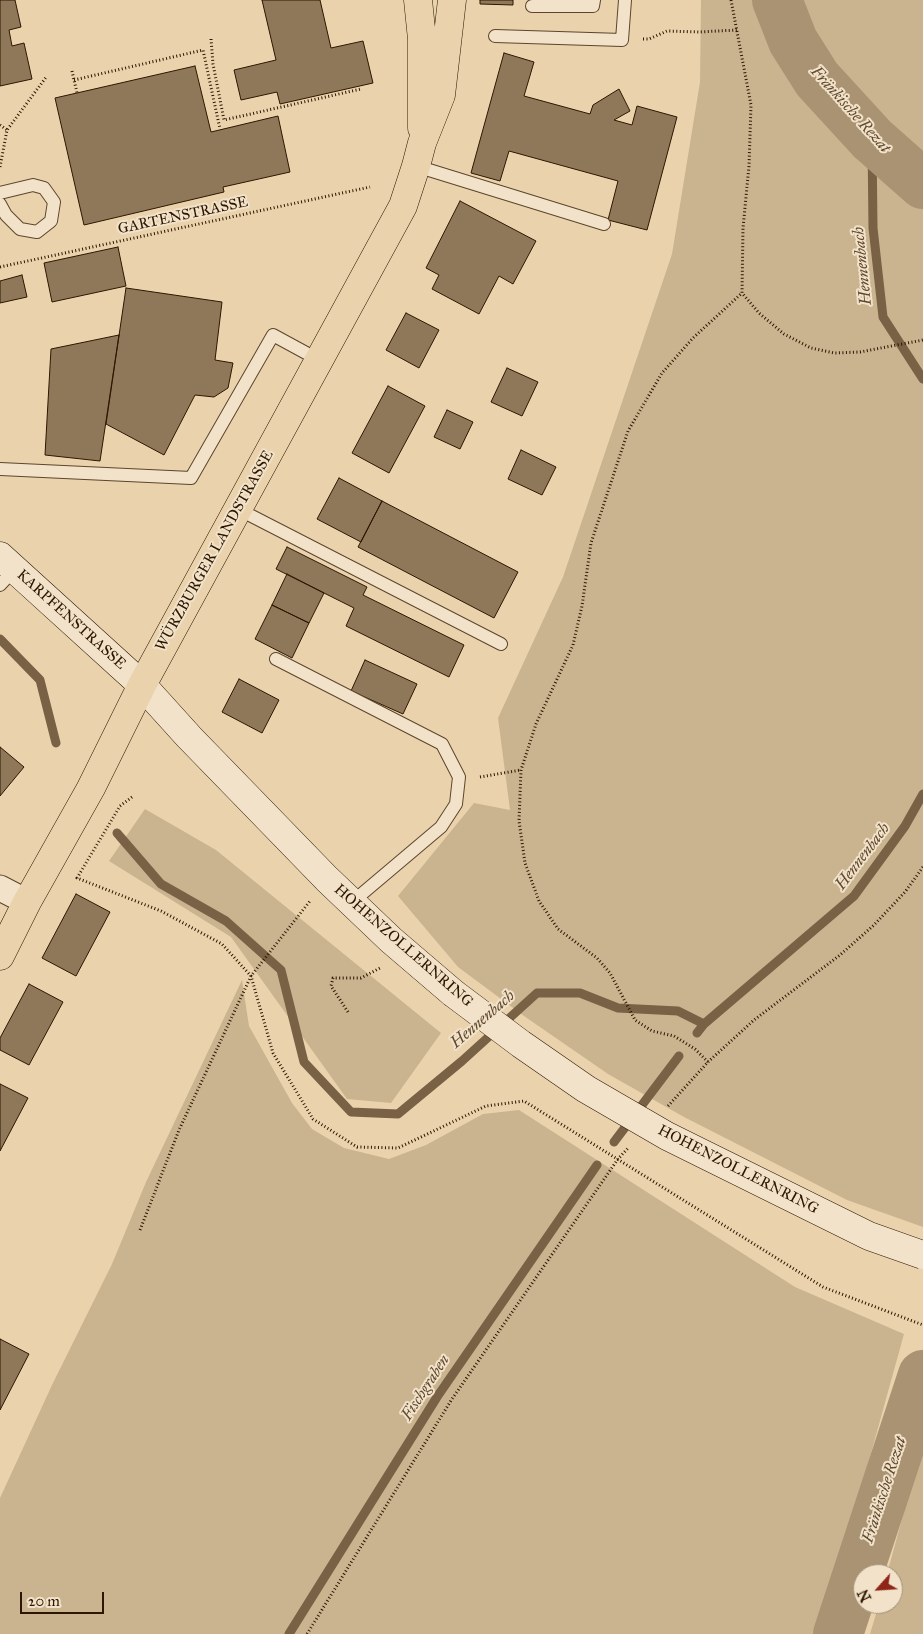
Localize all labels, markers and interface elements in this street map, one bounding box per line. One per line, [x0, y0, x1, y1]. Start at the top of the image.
water label: Fränkische Rezat [806, 63, 894, 157]
street label: GARTENSTRASSE [116, 193, 250, 239]
water label: Hennenbach [849, 226, 877, 306]
street label: WÜRZBURGER LANDSTRASSE [152, 447, 278, 655]
street label: KARPFENSTRASSE [13, 566, 129, 674]
water label: Hennenbach [832, 820, 894, 894]
street label: HOHENZOLLERNRING [330, 881, 476, 1011]
water label: Hennenbach [447, 987, 519, 1053]
street label: HOHENZOLLERNRING [655, 1122, 821, 1218]
water label: Fischgraben [398, 1352, 454, 1424]
water label: Fränkische Rezat [859, 1435, 911, 1545]
north arrow [853, 1564, 903, 1614]
scale bar [22, 1582, 106, 1614]
text: N [855, 1586, 875, 1604]
text: 20 m [28, 1592, 60, 1610]

